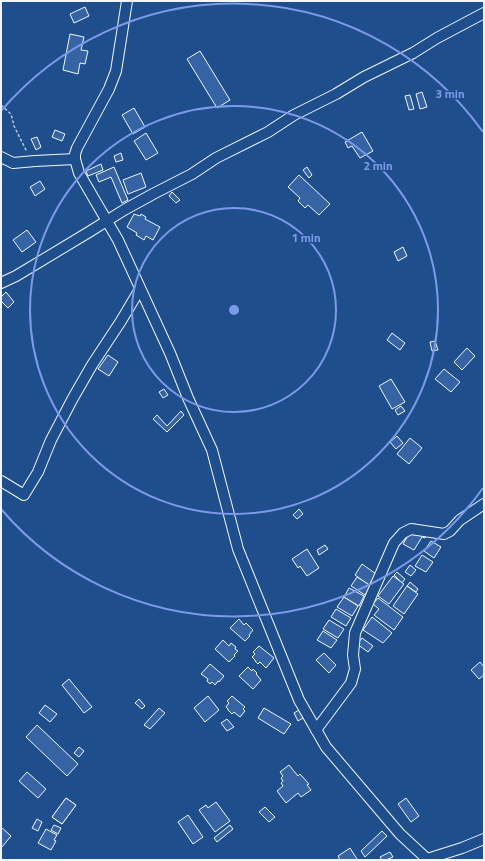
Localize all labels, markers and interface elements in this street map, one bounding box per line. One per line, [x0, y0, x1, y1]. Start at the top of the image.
text: 3 min [435, 84, 465, 103]
text: 2 min [363, 156, 393, 175]
text: 1 min [291, 228, 321, 247]
centre of rings [227, 303, 241, 317]

